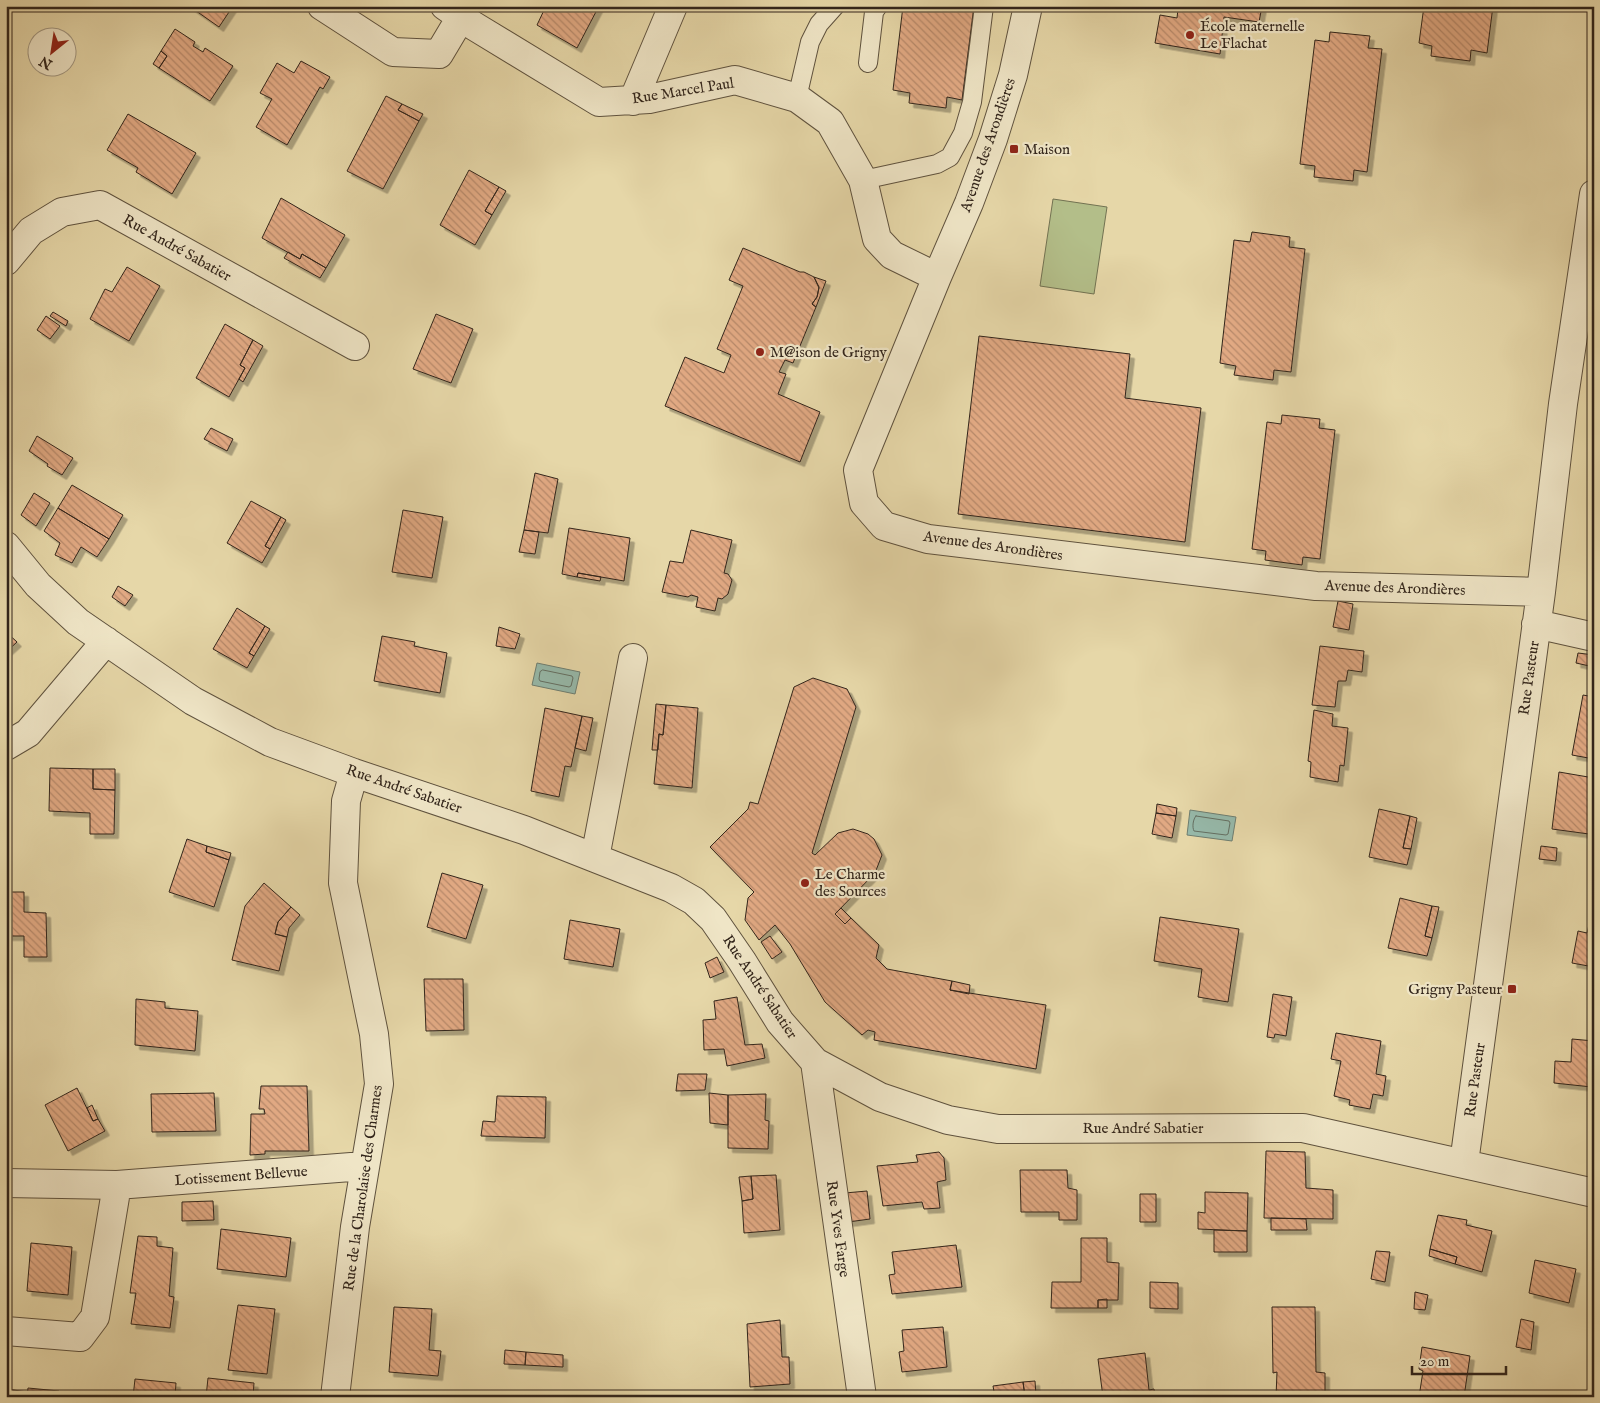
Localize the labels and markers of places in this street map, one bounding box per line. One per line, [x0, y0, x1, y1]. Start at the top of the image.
place label: École maternelle Le Flachat [1200, 17, 1305, 53]
marker: École maternelle Le Flachat [1184, 29, 1196, 41]
place label: Maison [1024, 140, 1070, 159]
marker: Maison [1008, 143, 1020, 155]
place label: M@ison de Grigny [770, 343, 888, 362]
marker: M@ison de Grigny [754, 346, 766, 358]
place label: Le Charme des Sources [815, 865, 886, 901]
marker: Le Charme des Sources [799, 877, 811, 889]
place label: Grigny Pasteur [1408, 980, 1502, 999]
marker: Grigny Pasteur [1506, 983, 1518, 995]

